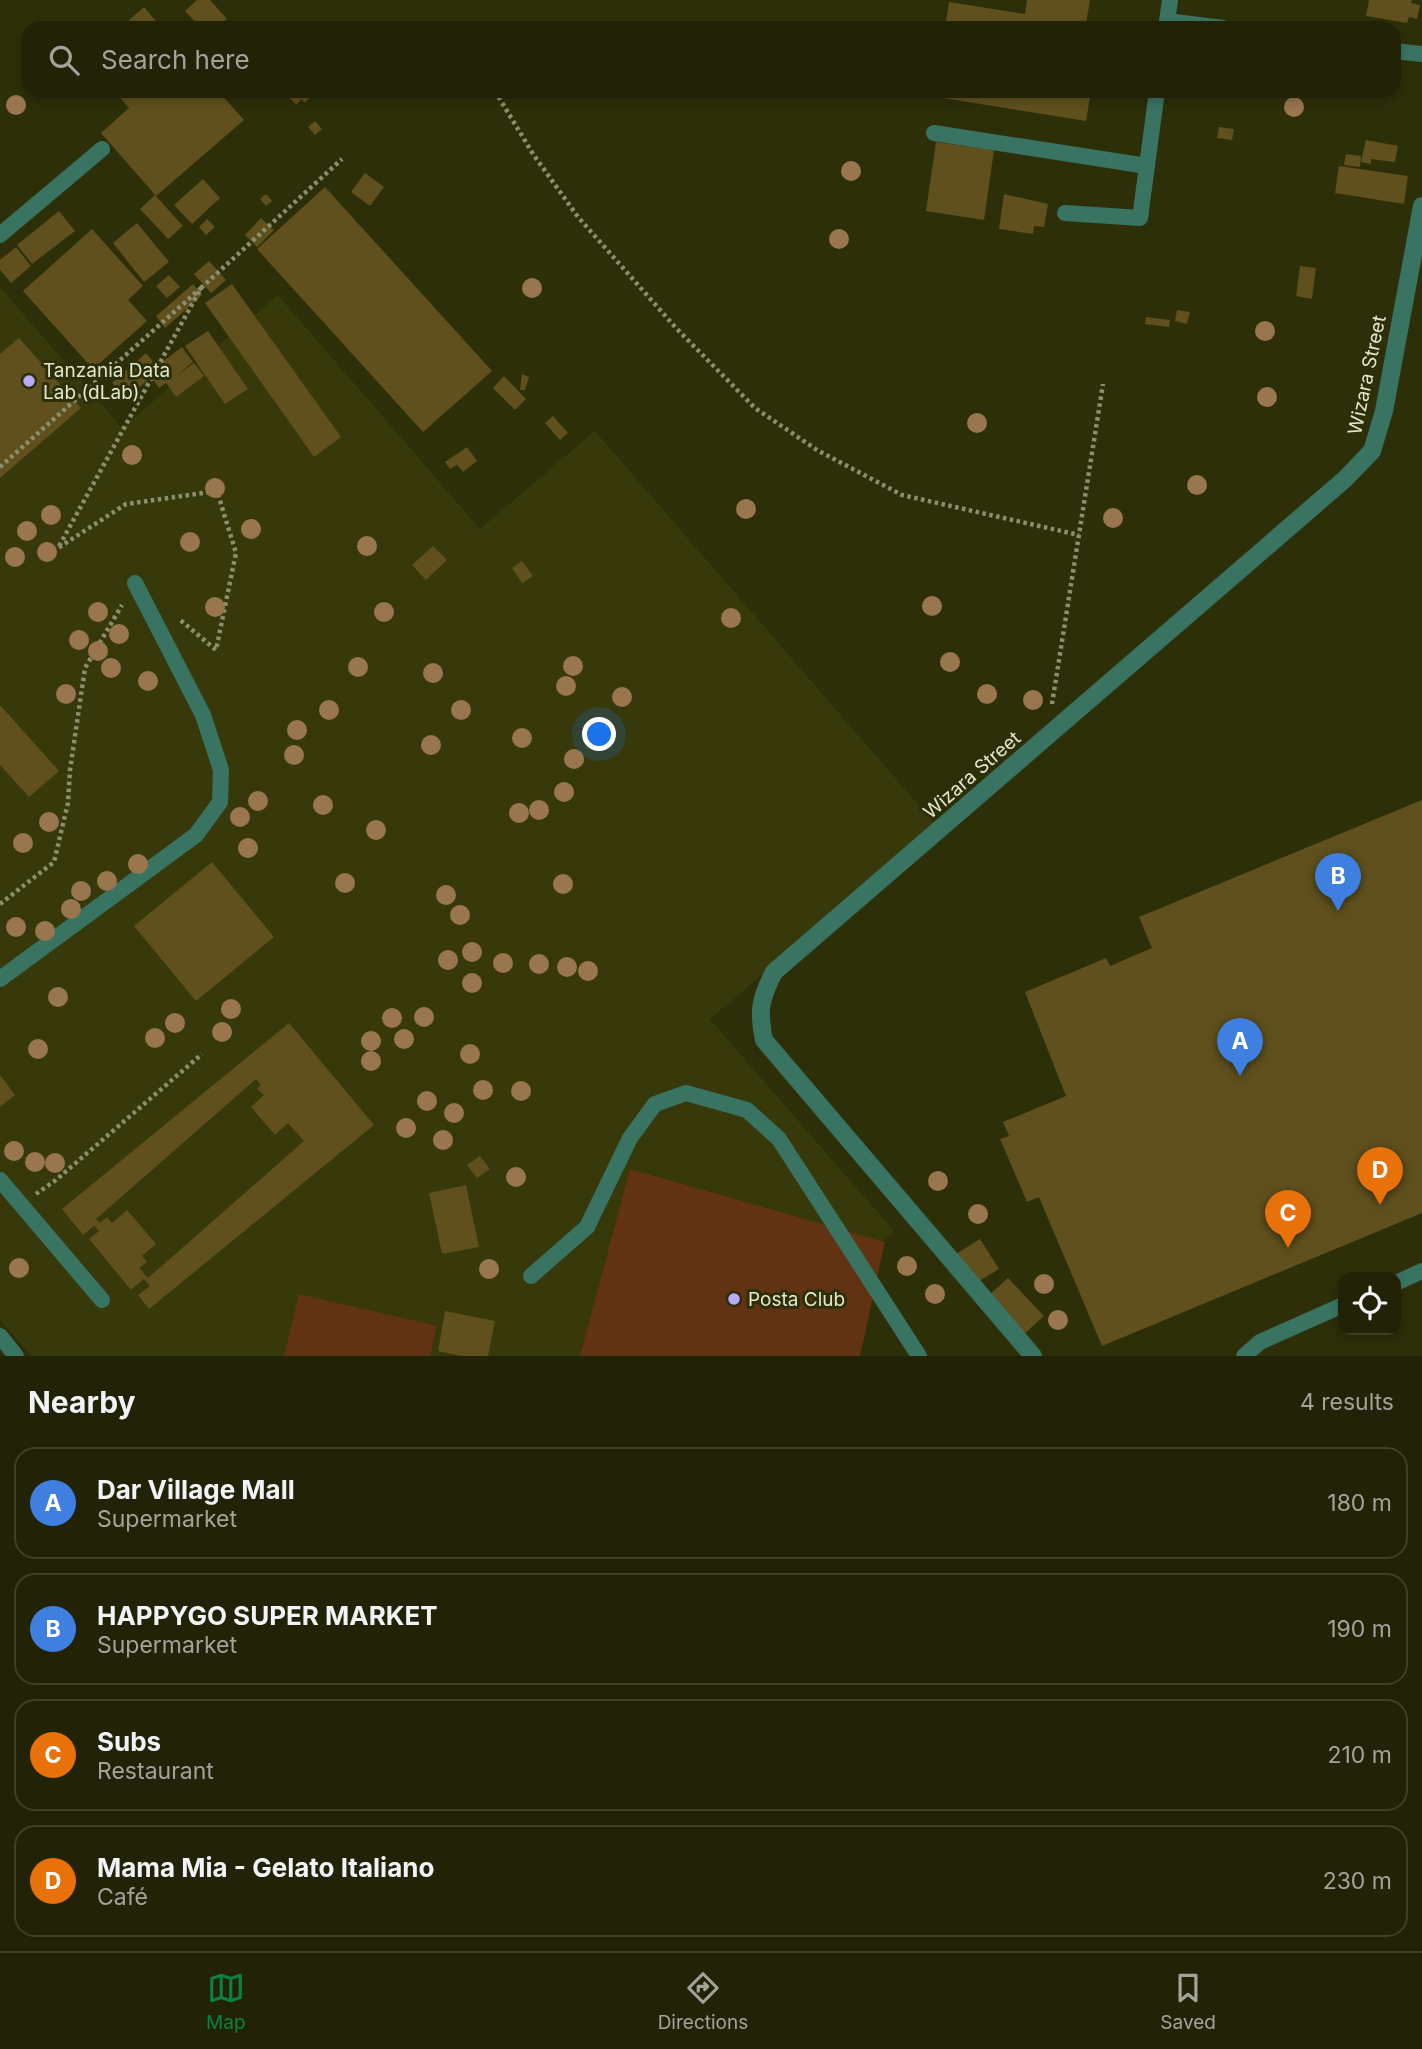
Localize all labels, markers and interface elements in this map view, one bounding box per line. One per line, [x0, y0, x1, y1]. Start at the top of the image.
search box [21, 21, 1401, 98]
icon: search [45, 41, 83, 79]
text: Search here [101, 44, 250, 75]
street label: Wizara Street [1343, 313, 1391, 437]
place label: Tanzania Data Lab (dLab) [43, 359, 170, 404]
marker: Tanzania Data Lab (dLab) [21, 373, 37, 389]
your location [582, 717, 616, 751]
street label: Wizara Street [919, 727, 1025, 823]
pin: B [1315, 853, 1361, 911]
pin: A [1217, 1018, 1263, 1076]
pin: D [1357, 1147, 1403, 1205]
pin: C [1265, 1190, 1311, 1248]
map controls [1338, 1272, 1401, 1335]
button: locate [1338, 1272, 1401, 1335]
place label: Posta Club [748, 1288, 845, 1311]
marker: Posta Club [726, 1291, 742, 1307]
text: Nearby [28, 1384, 136, 1420]
text: 4 results [1300, 1388, 1394, 1416]
text: Dar Village Mall [97, 1474, 295, 1505]
text: A [44, 1489, 62, 1517]
text: 180 m [1327, 1489, 1392, 1517]
text: Supermarket [97, 1505, 237, 1533]
text: HAPPYGO SUPER MARKET [97, 1600, 438, 1631]
text: B [45, 1615, 61, 1643]
text: 190 m [1327, 1615, 1392, 1643]
text: Supermarket [97, 1631, 237, 1659]
text: Subs [97, 1726, 161, 1757]
text: C [44, 1741, 62, 1769]
text: 210 m [1327, 1741, 1392, 1769]
text: Restaurant [97, 1757, 214, 1785]
text: Mama Mia - Gelato Italiano [97, 1852, 434, 1883]
text: D [45, 1867, 61, 1895]
text: 230 m [1323, 1867, 1392, 1895]
text: Café [97, 1883, 148, 1911]
tab: Map [206, 1969, 246, 2034]
tab: Directions [658, 1969, 748, 2034]
tab: Saved [1160, 1969, 1216, 2034]

